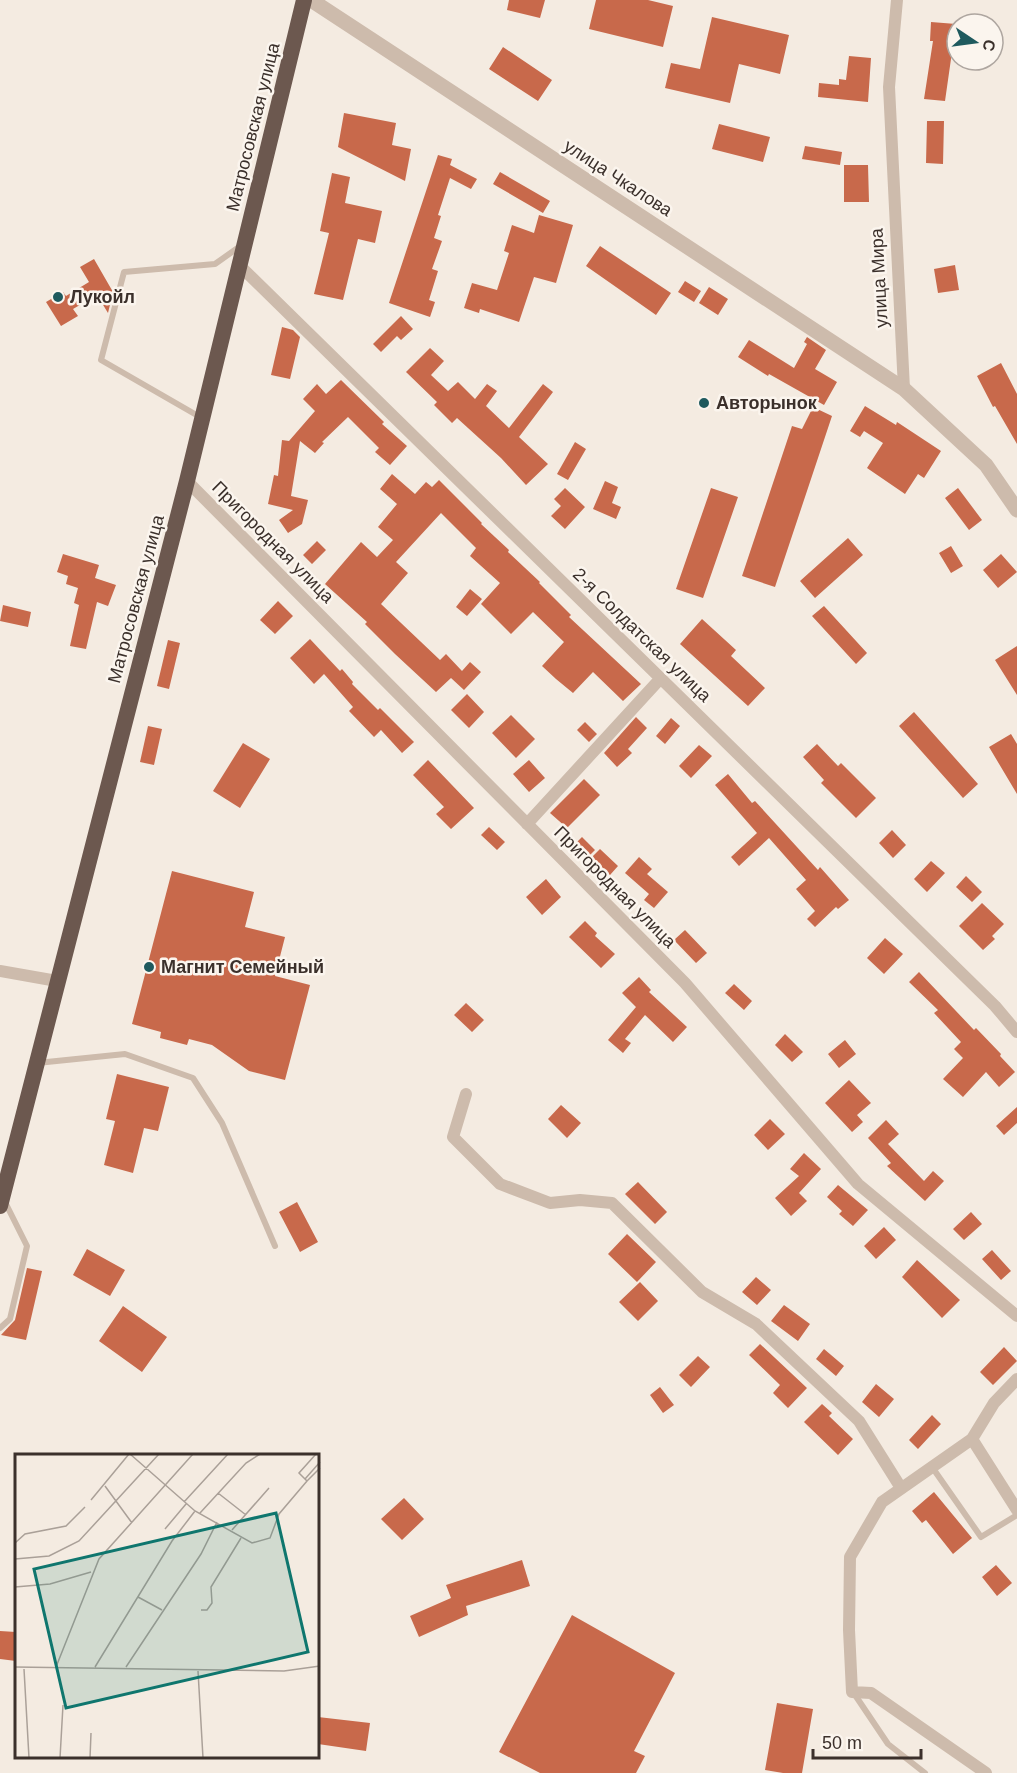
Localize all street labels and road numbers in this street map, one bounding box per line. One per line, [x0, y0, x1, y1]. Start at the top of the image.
street label: Матросовская улица [222, 40, 284, 213]
street label: улица Чкалова [560, 136, 677, 221]
street label: улица Мира [866, 227, 892, 328]
street label: Пригородная улица [208, 477, 339, 608]
street label: Матросовская улица [104, 512, 168, 685]
street label: 2-я Солдатская улица [569, 564, 716, 707]
street label: Пригородная улица [550, 822, 681, 953]

